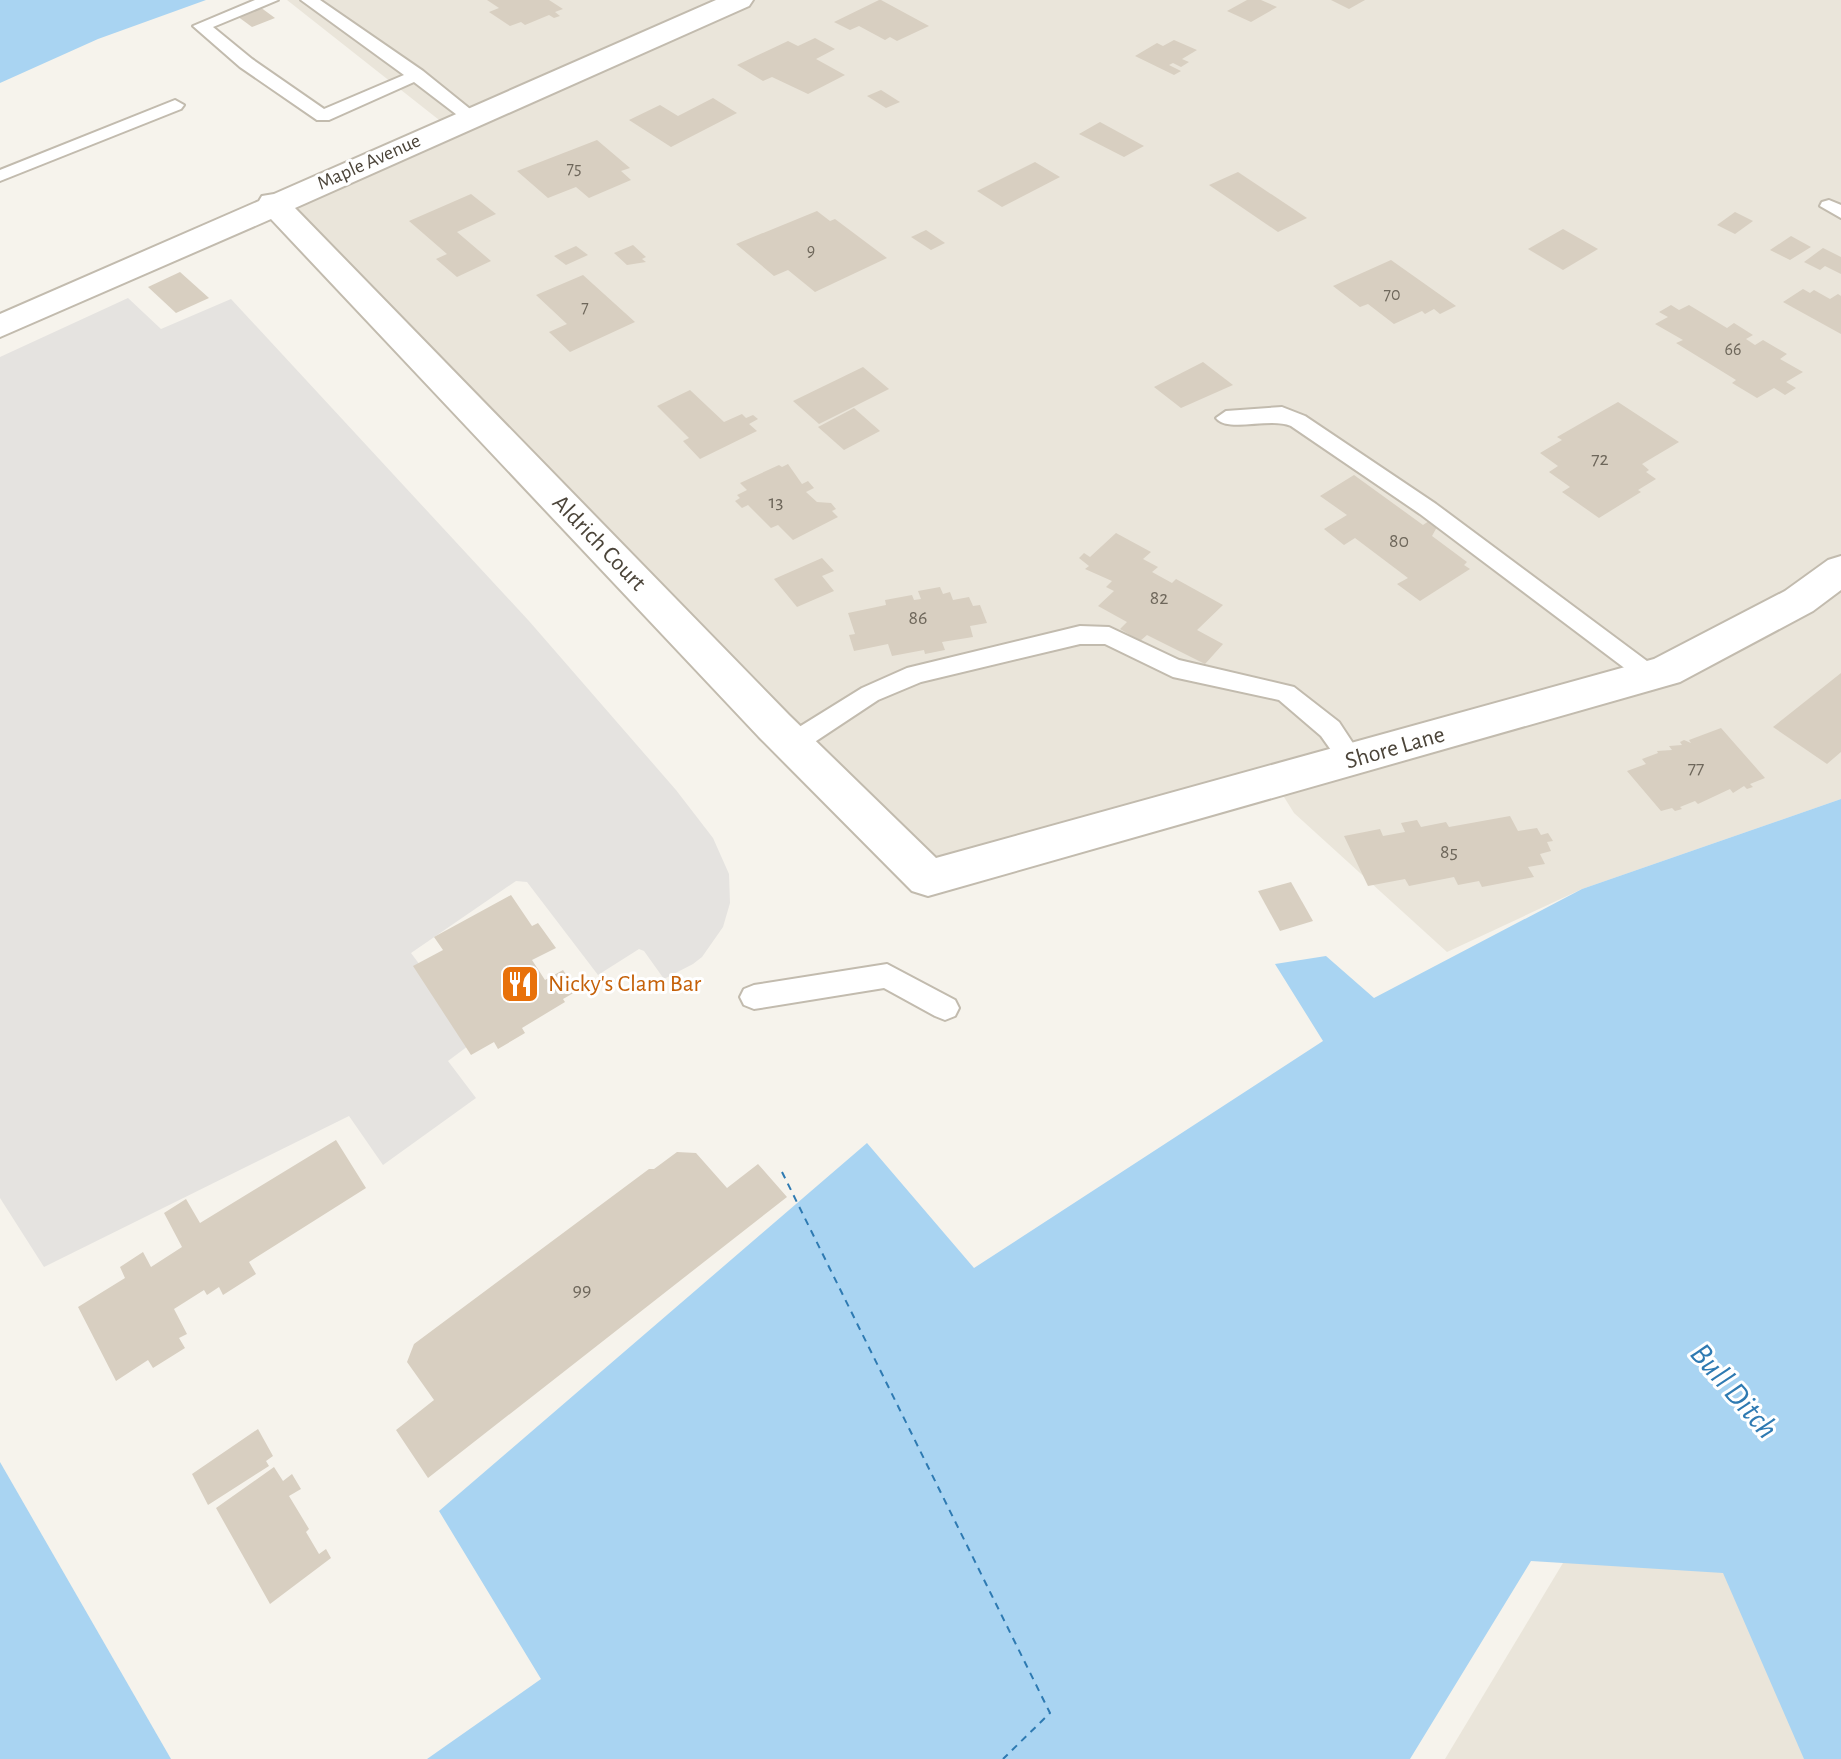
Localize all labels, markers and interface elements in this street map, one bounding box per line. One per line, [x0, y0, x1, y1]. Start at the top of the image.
street label: Maple Avenue [314, 130, 424, 194]
house number: 75 [566, 160, 582, 178]
house number: 9 [807, 242, 815, 260]
house number: 70 [1383, 286, 1401, 304]
house number: 7 [581, 299, 589, 317]
house number: 66 [1725, 341, 1741, 359]
house number: 72 [1591, 449, 1609, 469]
street label: Aldrich Court [548, 491, 650, 596]
house number: 13 [768, 492, 784, 512]
house number: 80 [1389, 531, 1409, 551]
house number: 82 [1150, 588, 1168, 608]
house number: 86 [909, 608, 927, 628]
street label: Shore Lane [1343, 722, 1447, 774]
house number: 77 [1688, 758, 1704, 778]
house number: 85 [1440, 842, 1458, 862]
restaurant icon: Nicky's Clam Bar [499, 963, 541, 1005]
place label: Nicky's Clam Bar [548, 972, 702, 996]
house number: 99 [573, 1280, 591, 1300]
water label: Bull Ditch [1684, 1337, 1784, 1445]

